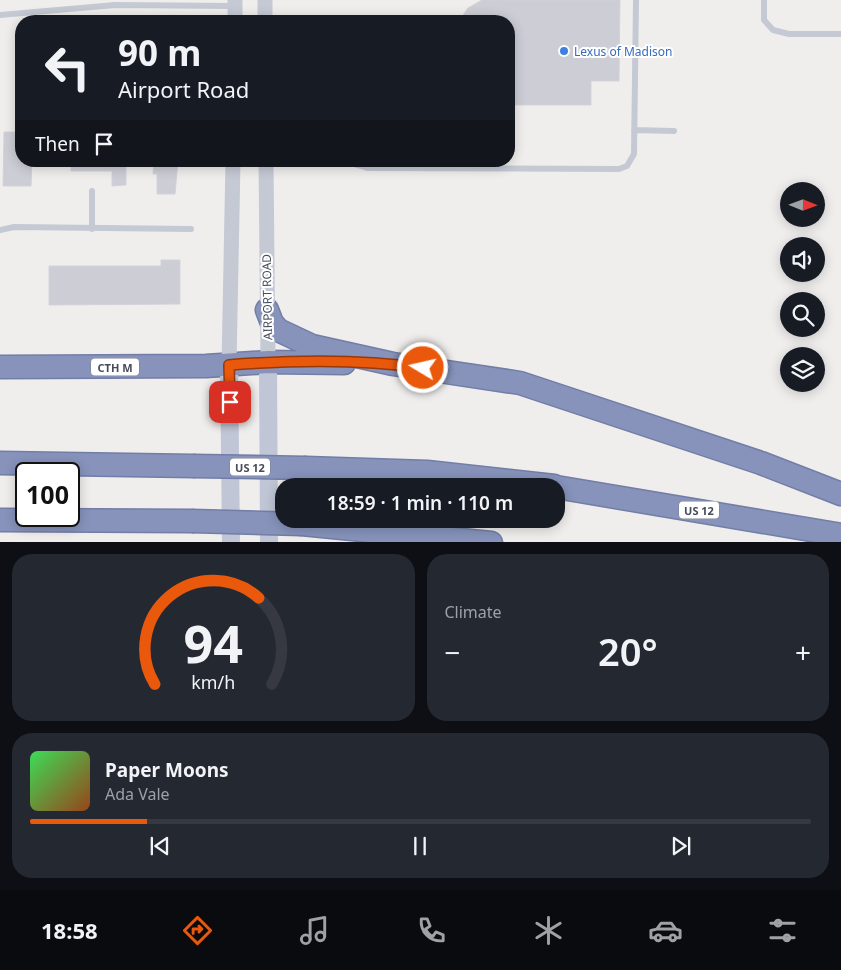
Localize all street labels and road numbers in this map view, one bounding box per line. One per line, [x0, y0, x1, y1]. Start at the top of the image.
street label: AIRPORT ROAD [258, 254, 276, 340]
road number: CTH M [91, 358, 139, 376]
road number: US 12 [230, 458, 270, 476]
road number: US 12 [679, 502, 719, 518]

